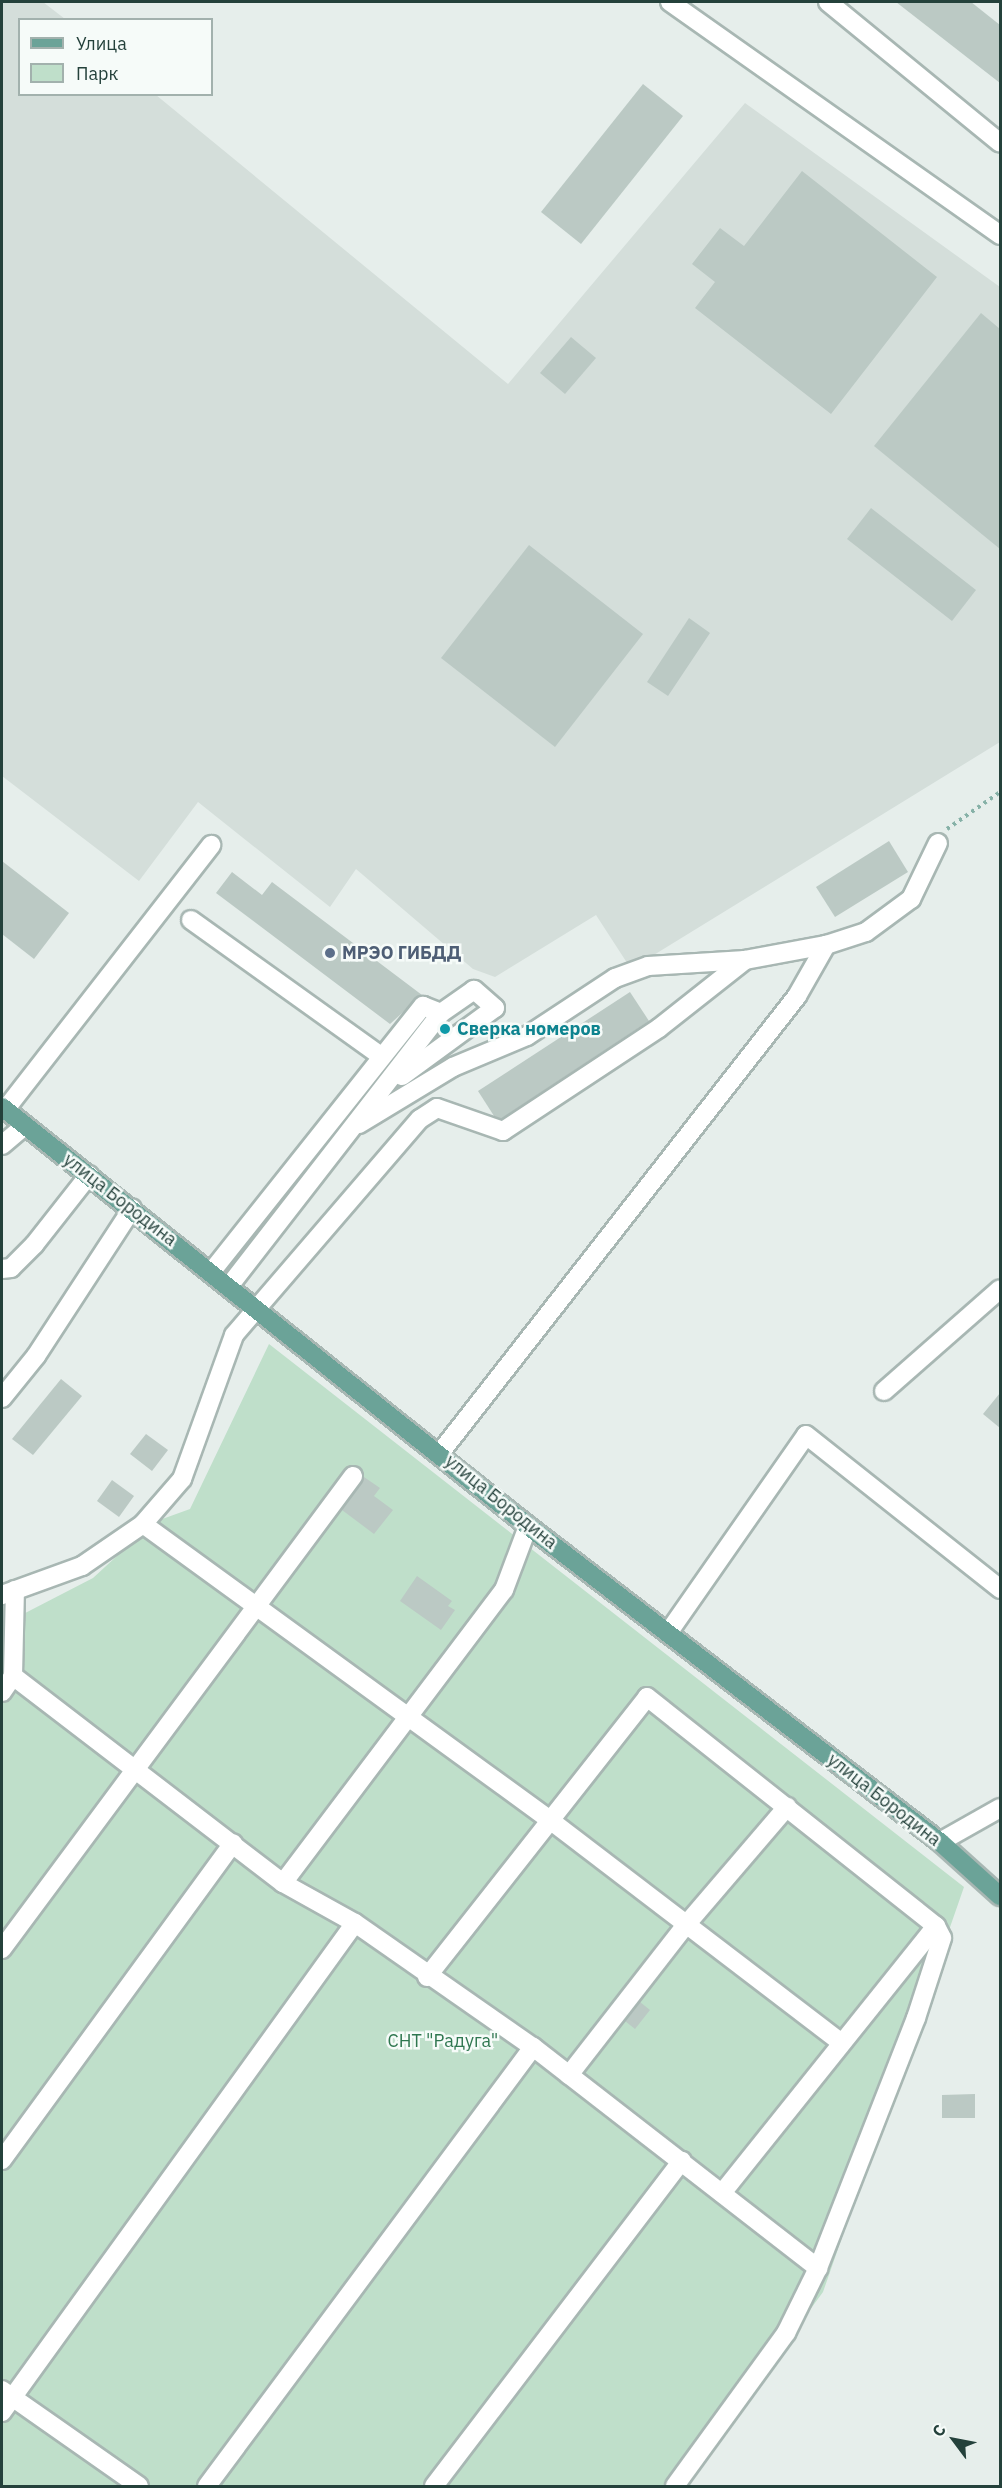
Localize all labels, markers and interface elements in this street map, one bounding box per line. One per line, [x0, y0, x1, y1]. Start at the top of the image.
legend [18, 18, 213, 96]
text: Улица [76, 32, 127, 55]
text: Парк [76, 62, 118, 85]
place label: МРЭО ГИБДД [342, 942, 461, 964]
marker: МРЭО ГИБДД [323, 946, 337, 960]
place label: Сверка номеров [457, 1018, 601, 1040]
marker: Сверка номеров [438, 1022, 452, 1036]
street label: улица Бородина [59, 1149, 181, 1251]
street label: улица Бородина [441, 1450, 561, 1554]
street label: улица Бородина [823, 1749, 945, 1851]
park label: СНТ "Радуга" [388, 2030, 498, 2052]
north arrow [924, 2410, 984, 2470]
text: С [927, 2421, 950, 2440]

